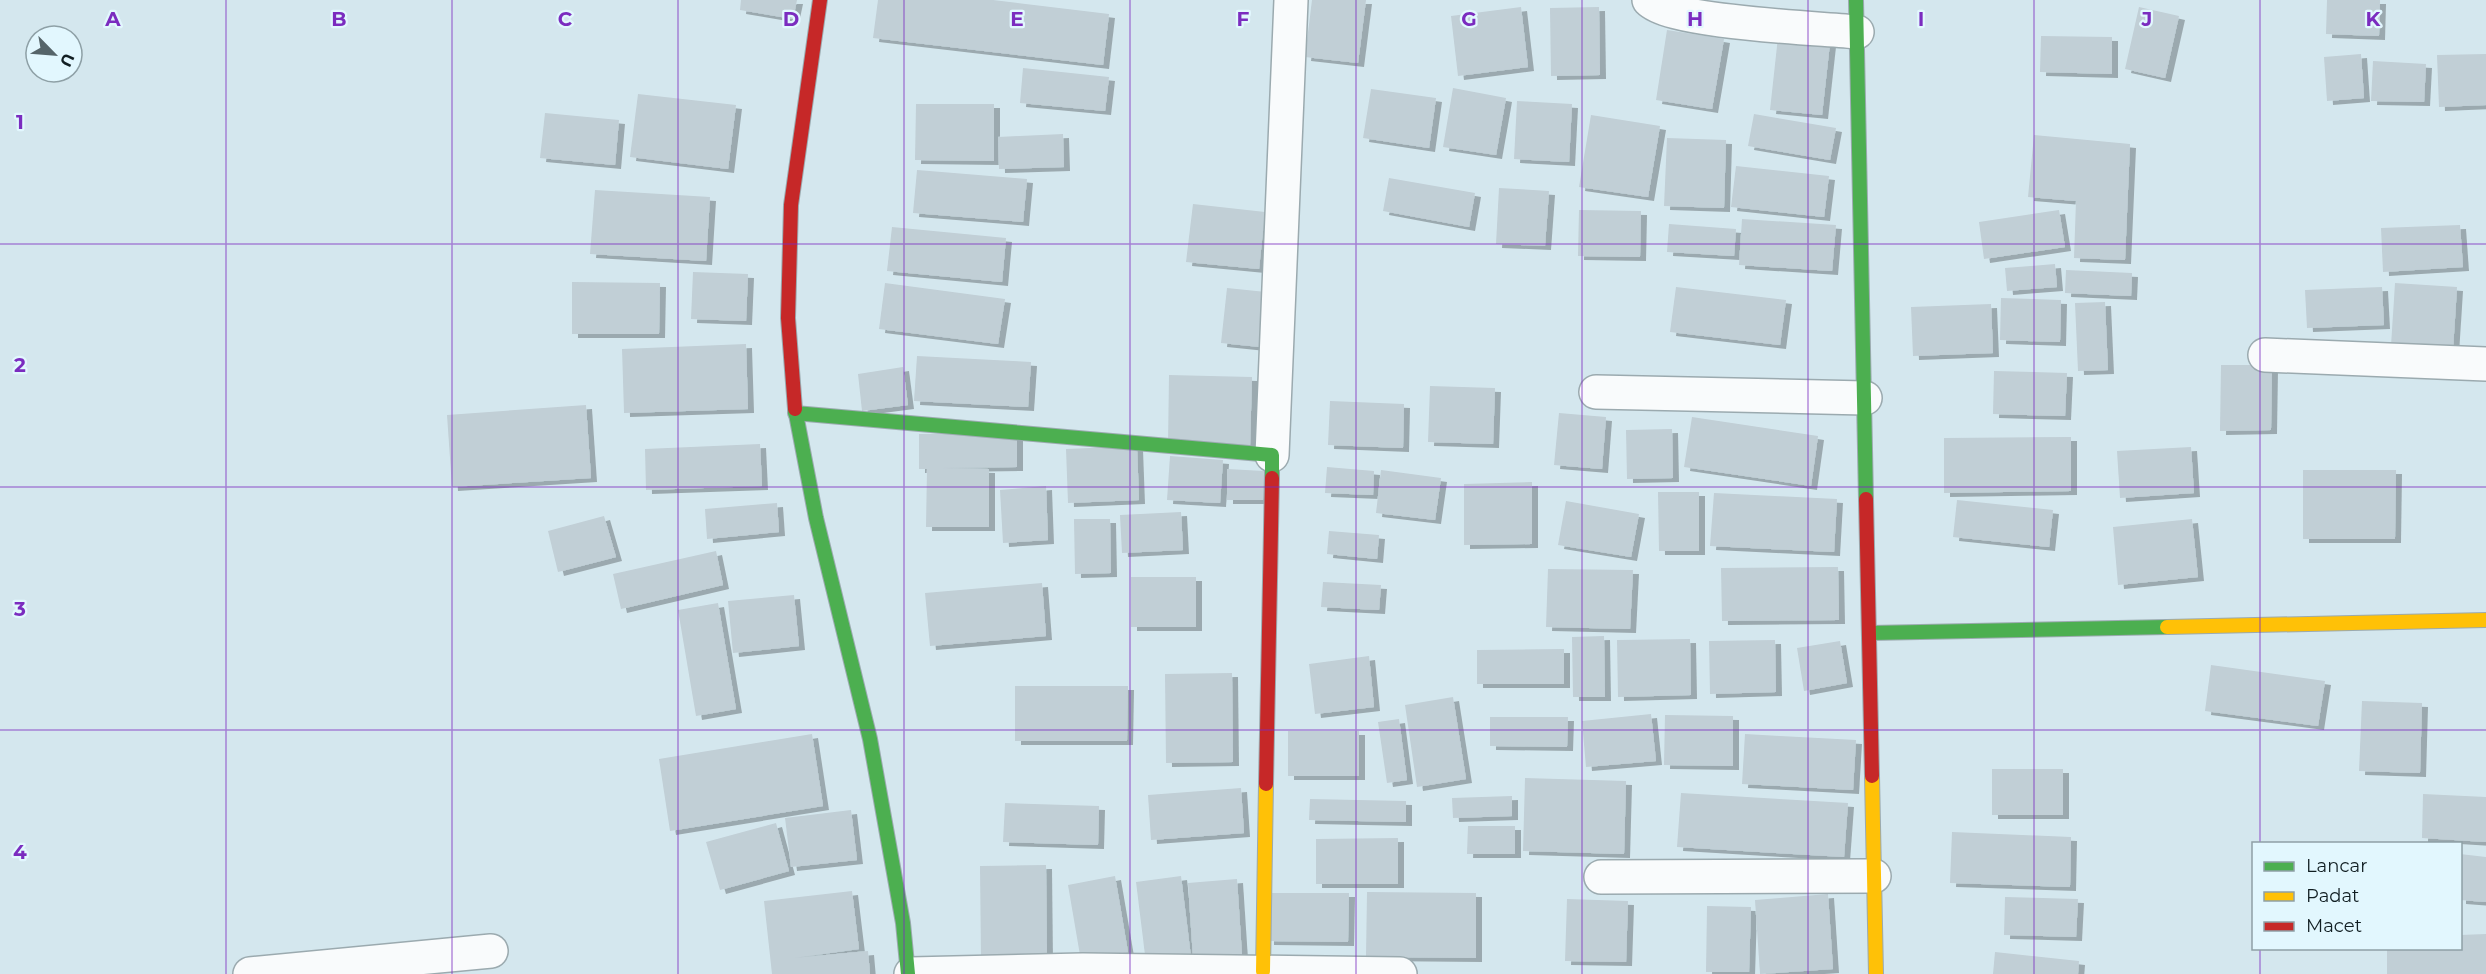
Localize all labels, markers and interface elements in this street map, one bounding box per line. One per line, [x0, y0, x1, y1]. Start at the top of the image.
text: A [104, 7, 121, 31]
text: B [331, 7, 347, 31]
text: C [558, 7, 573, 31]
text: D [783, 7, 799, 31]
text: E [1010, 7, 1024, 31]
text: F [1237, 7, 1250, 31]
text: G [1461, 7, 1477, 31]
text: H [1687, 7, 1703, 31]
text: I [1918, 7, 1924, 31]
text: J [2141, 7, 2152, 31]
text: K [2366, 7, 2382, 31]
north arrow [24, 24, 84, 84]
text: U [56, 50, 78, 70]
text: 1 [16, 110, 24, 134]
text: 2 [14, 353, 26, 377]
text: 3 [13, 597, 26, 621]
text: 4 [13, 840, 27, 864]
legend [2252, 842, 2462, 950]
text: Lancar [2306, 855, 2367, 877]
text: Padat [2306, 885, 2359, 907]
text: Macet [2306, 915, 2362, 937]

